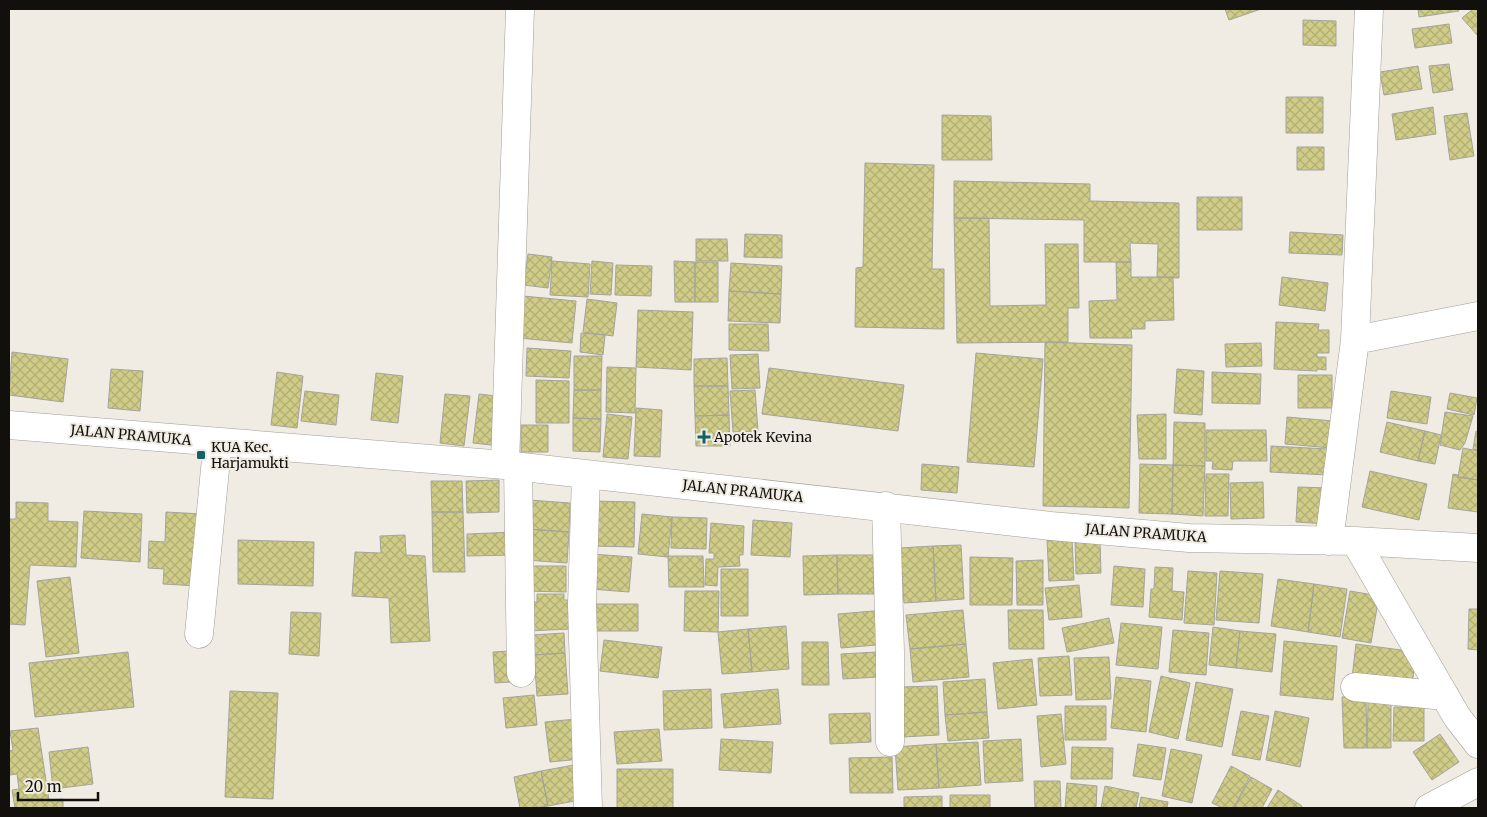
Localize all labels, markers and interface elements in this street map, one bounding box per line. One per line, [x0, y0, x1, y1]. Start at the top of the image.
street label: JALAN PRAMUKA [69, 421, 192, 449]
place label: Apotek Kevina [713, 428, 812, 446]
marker: Apotek Kevina [698, 431, 710, 443]
place label: KUA Kec. Harjamukti [211, 438, 289, 472]
marker: KUA Kec. Harjamukti [195, 449, 207, 461]
street label: JALAN PRAMUKA [681, 476, 805, 506]
street label: JALAN PRAMUKA [1084, 520, 1207, 546]
scale bar [18, 770, 98, 802]
text: 20 m [25, 777, 62, 796]

